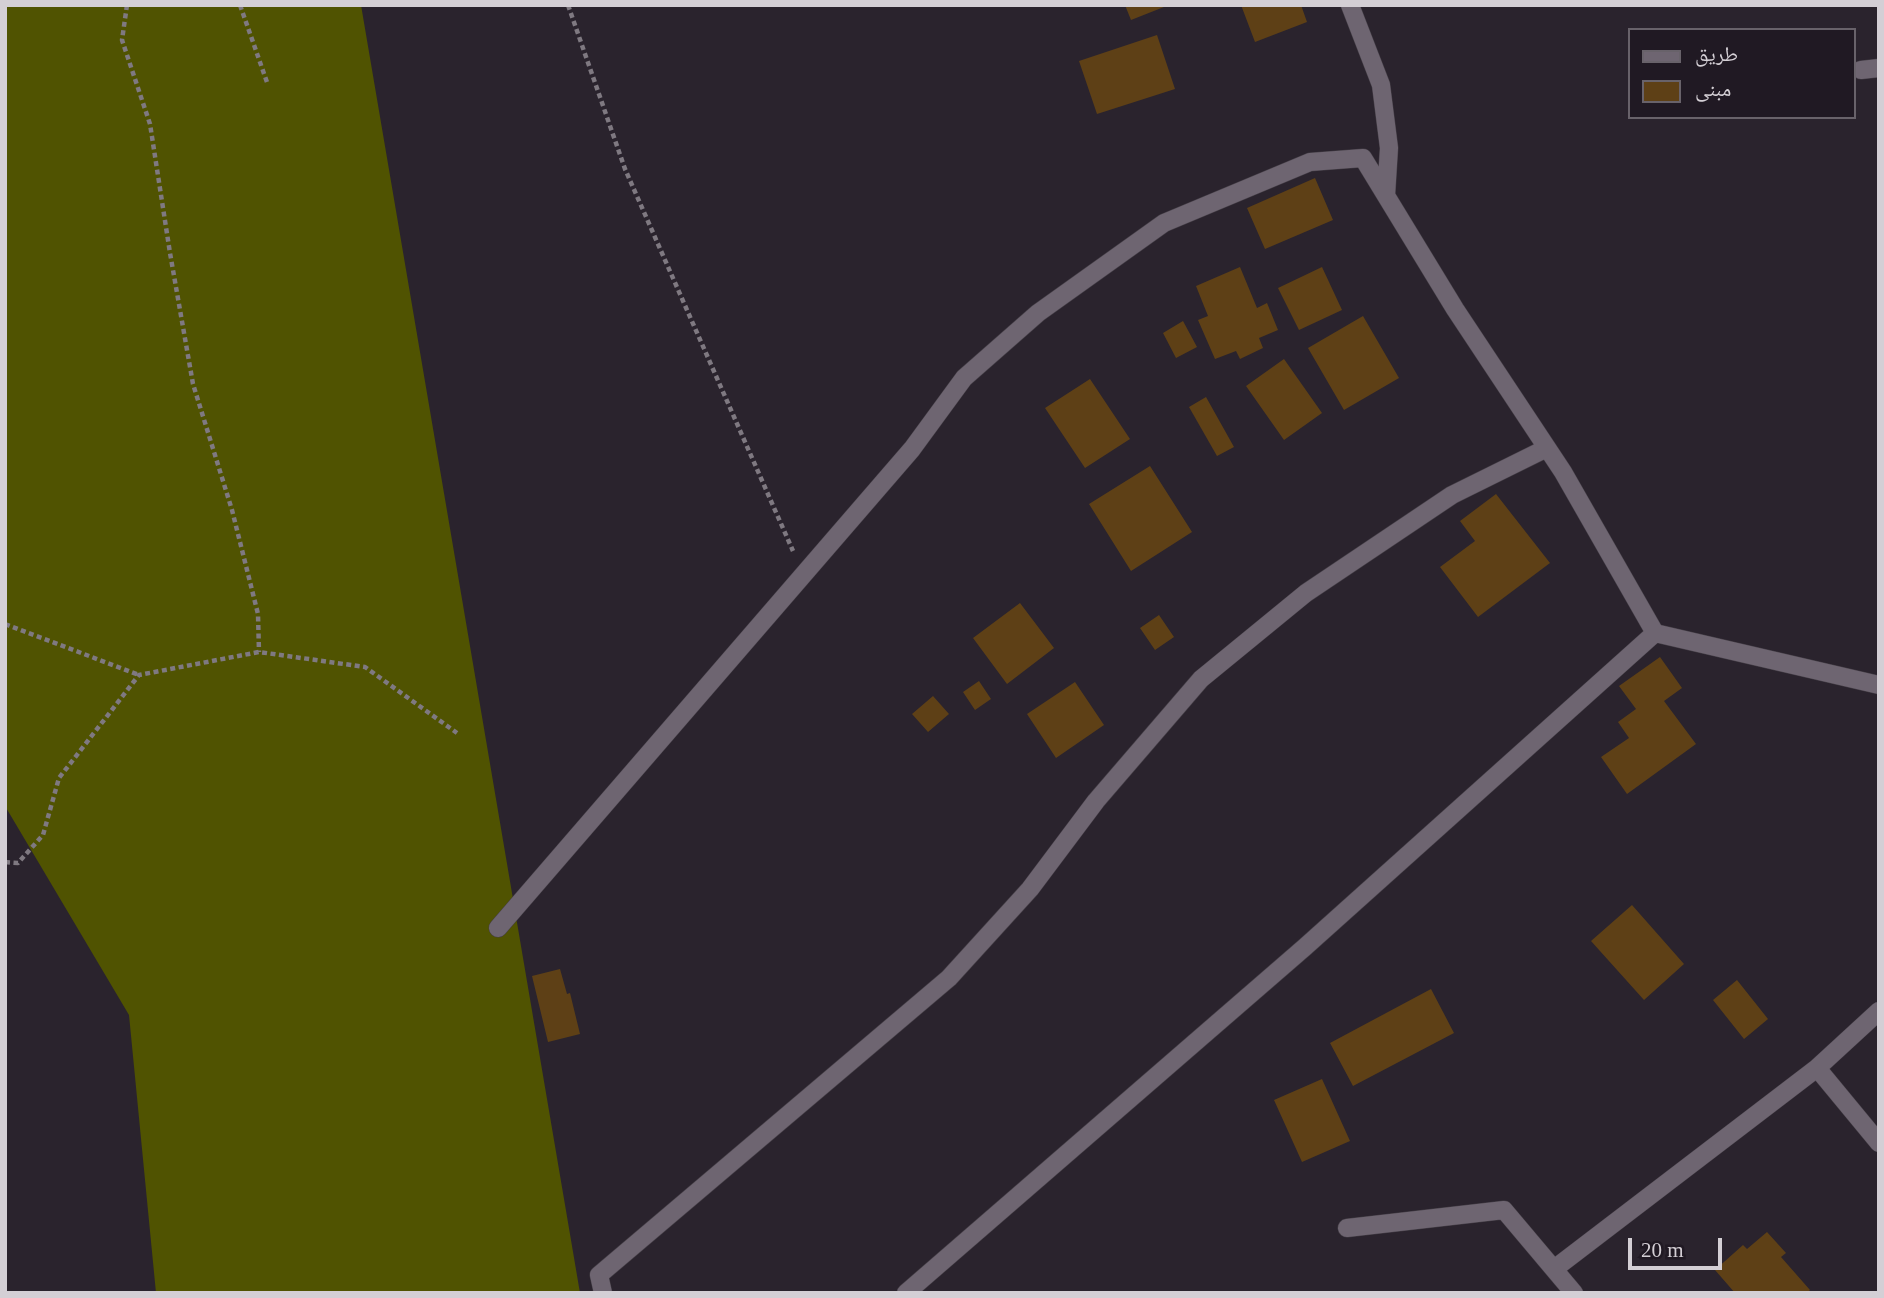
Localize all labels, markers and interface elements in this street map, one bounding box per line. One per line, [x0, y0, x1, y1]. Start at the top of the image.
legend [1629, 28, 1856, 119]
text: طريق [1695, 42, 1738, 66]
text: مبنى [1695, 77, 1731, 101]
scale bar [1632, 1224, 1727, 1268]
text: 20 m [1641, 1238, 1684, 1262]

